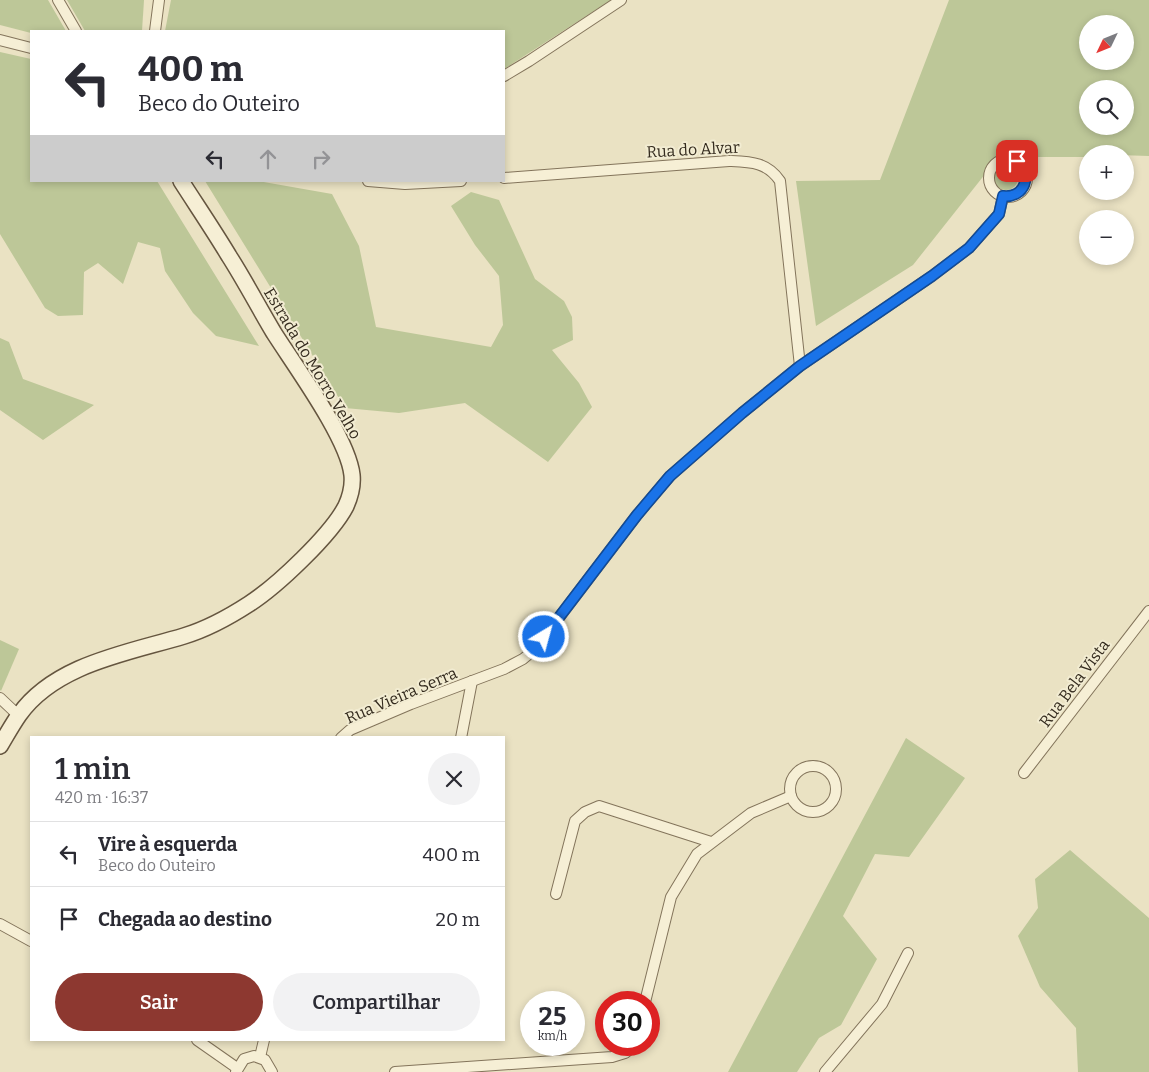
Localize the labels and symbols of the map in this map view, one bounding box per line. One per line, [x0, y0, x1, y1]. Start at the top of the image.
north arrow [1079, 15, 1134, 70]
street label: Rua do Alvar [646, 138, 740, 161]
pin [996, 140, 1038, 182]
street label: Estrada do Morro Velho [260, 284, 365, 442]
position arrow [517, 610, 569, 662]
street label: Rua Bela Vista [1035, 636, 1114, 731]
street label: Rua Vieira Serra [342, 663, 460, 728]
speed limit sign: 30 [595, 991, 660, 1056]

